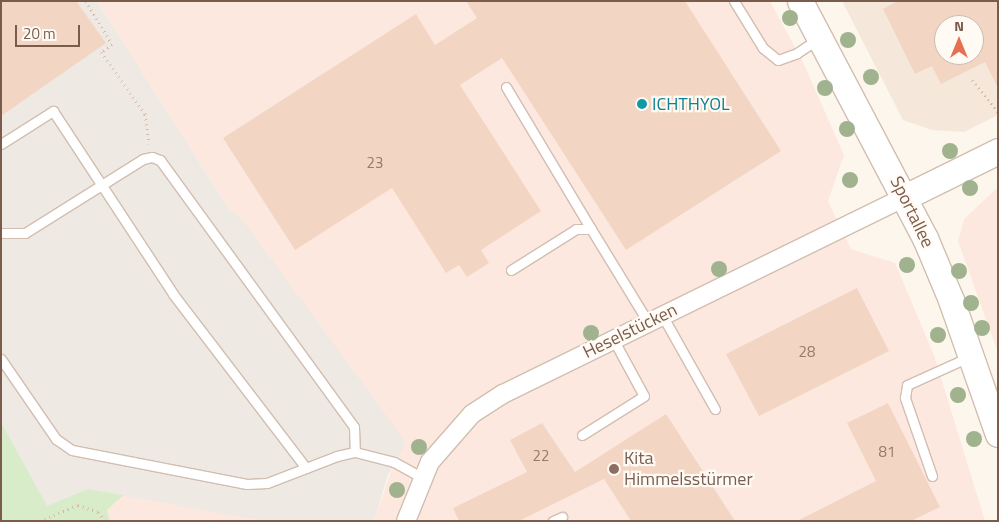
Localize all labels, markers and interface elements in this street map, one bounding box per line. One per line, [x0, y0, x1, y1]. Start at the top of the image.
scale bar [18, 15, 82, 47]
north arrow [934, 15, 984, 65]
text: N [954, 15, 964, 36]
text: 20 m [23, 22, 56, 45]
place label: ICHTHYOL [652, 93, 730, 115]
marker: ICHTHYOL [636, 98, 648, 110]
house number: 23 [367, 154, 383, 172]
street label: Sportallee [885, 173, 939, 251]
street label: Heselstücken [579, 299, 681, 363]
house number: 28 [799, 343, 815, 361]
house number: 81 [879, 443, 895, 461]
house number: 22 [533, 447, 549, 465]
place label: Kita Himmelsstürmer [624, 448, 753, 490]
marker: Kita Himmelsstürmer [608, 463, 620, 475]

